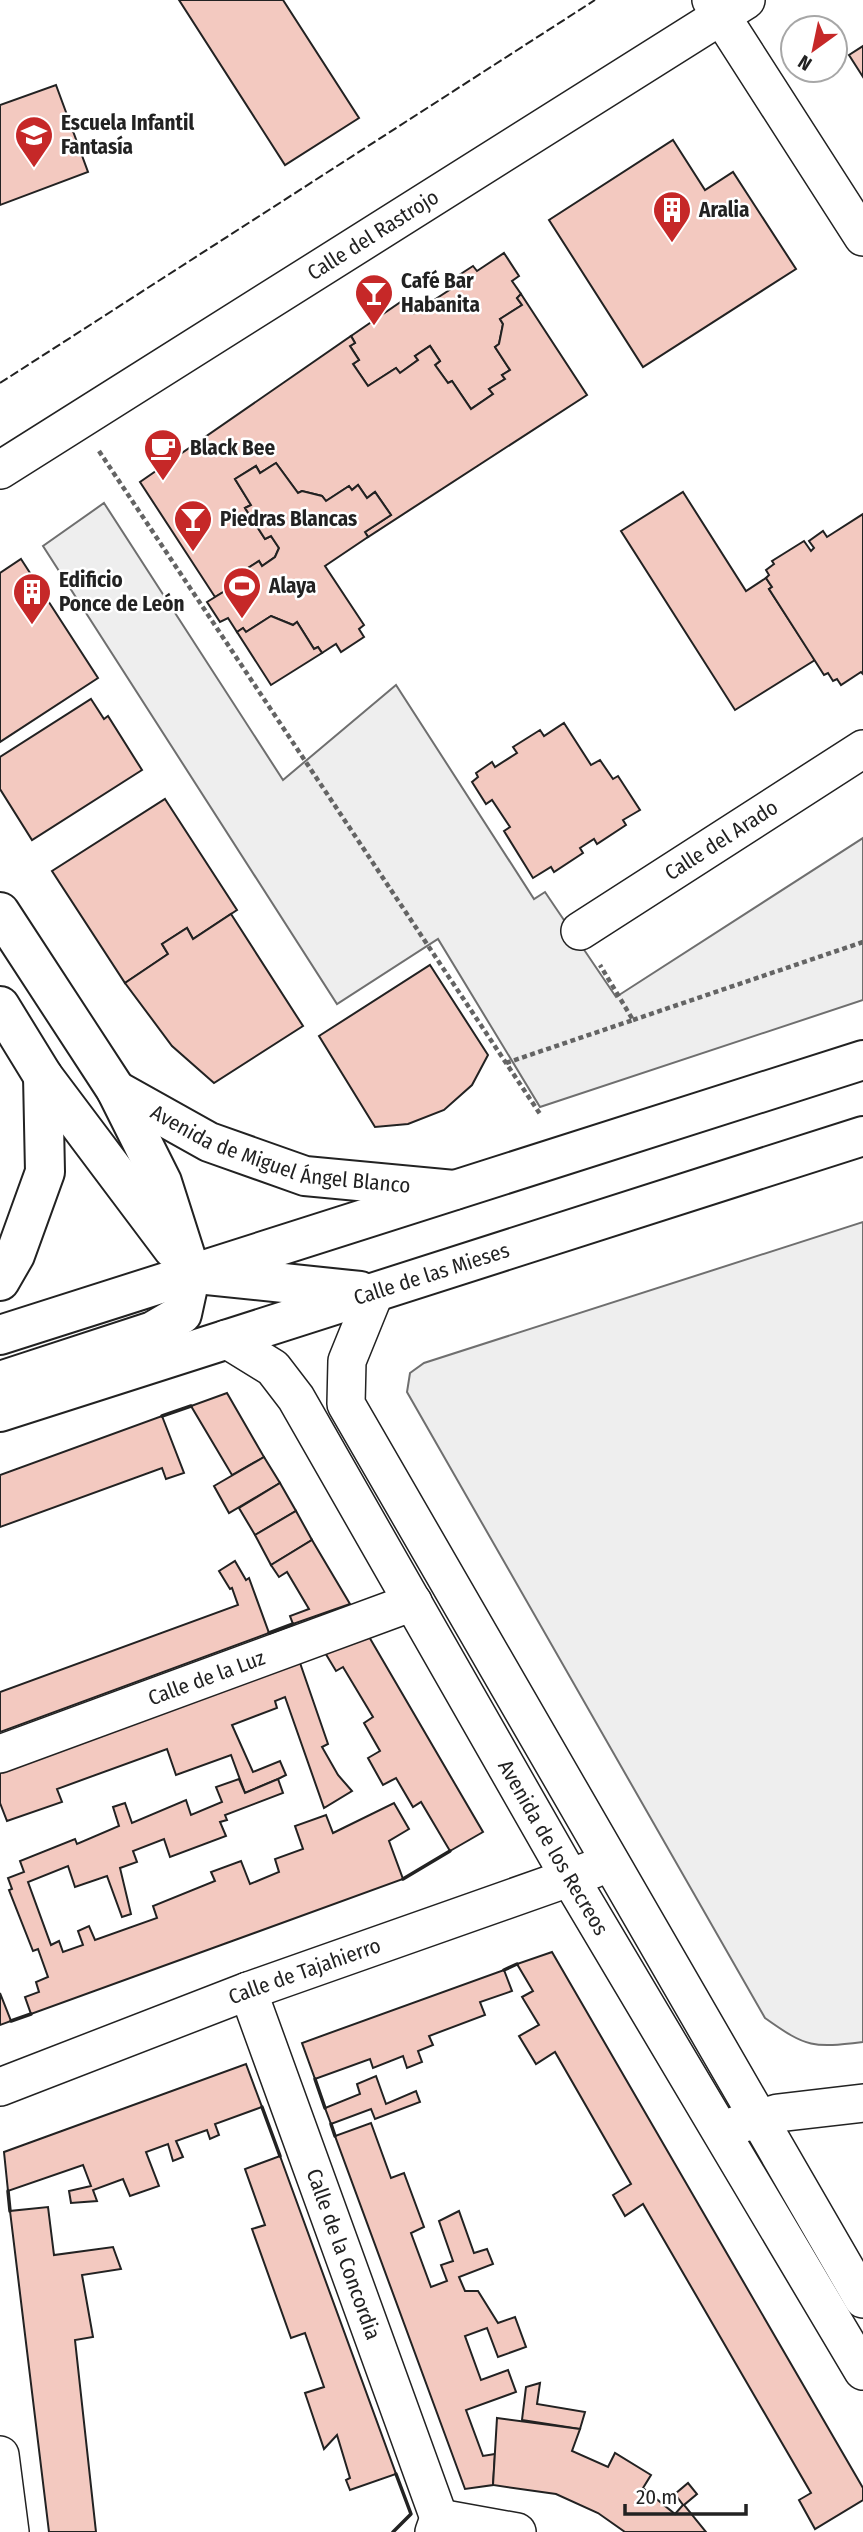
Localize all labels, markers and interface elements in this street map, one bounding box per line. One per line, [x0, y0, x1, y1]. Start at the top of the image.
north arrow [779, 14, 849, 84]
text: N [794, 50, 816, 76]
place label: Escuela Infantil Fantasía [61, 110, 194, 160]
school or university icon: Escuela Infantil Fantasía [13, 114, 55, 169]
street label: Calle del Rastrojo [303, 184, 444, 286]
building icon: Aralia [651, 189, 693, 244]
place label: Aralia [698, 197, 749, 223]
place label: Café Bar Habanita [401, 268, 480, 318]
bar icon: Café Bar Habanita [353, 272, 395, 327]
cafe icon: Black Bee [142, 427, 184, 482]
place label: Black Bee [190, 435, 275, 461]
bar icon: Piedras Blancas [172, 498, 214, 553]
place label: Piedras Blancas [220, 506, 357, 532]
sports icon: Alaya [221, 565, 263, 620]
place label: Edificio Ponce de León [59, 567, 184, 617]
building icon: Edificio Ponce de León [11, 571, 53, 626]
place label: Alaya [268, 573, 316, 599]
street label: Calle del Arado [660, 794, 783, 886]
street label: Avenida de Miguel Ángel Blanco [146, 1099, 412, 1199]
street label: Calle de las Mieses [350, 1237, 513, 1311]
street label: Calle de la Luz [145, 1645, 268, 1711]
street label: Avenida de los Recreos [492, 1755, 614, 1940]
street label: Calle de Tajahierro [225, 1932, 384, 2010]
street label: Calle de la Concordia [301, 2165, 386, 2343]
scale bar [625, 2472, 746, 2516]
text: 20 m [636, 2484, 677, 2510]

